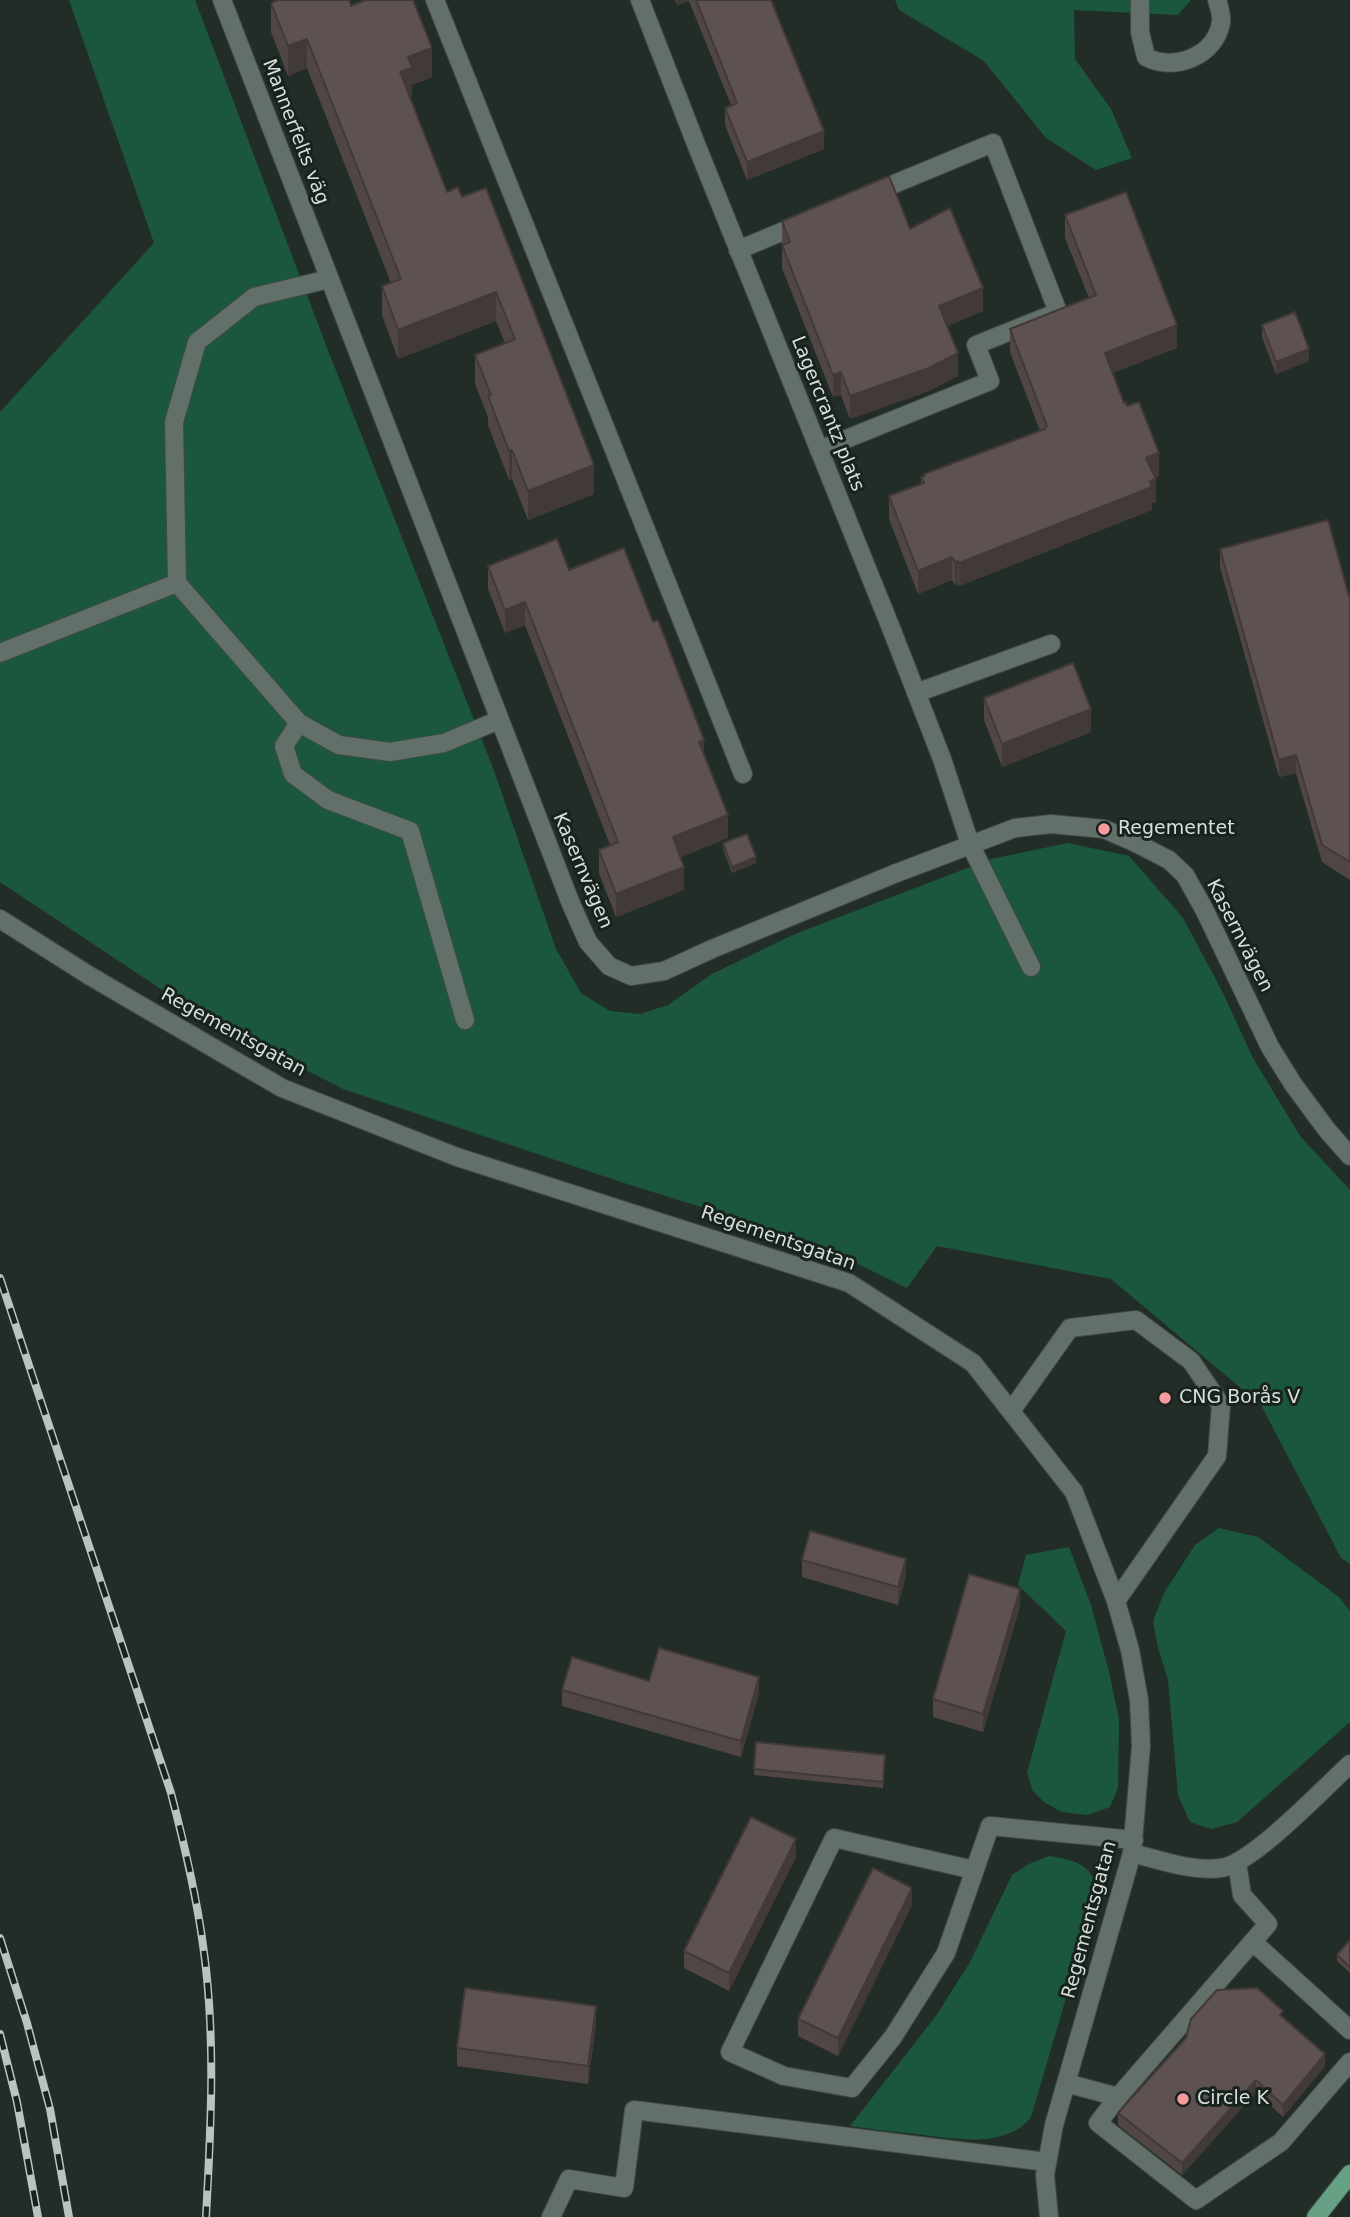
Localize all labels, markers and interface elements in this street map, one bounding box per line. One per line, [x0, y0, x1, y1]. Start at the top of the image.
street label: Mannerfelts väg [257, 56, 333, 208]
street label: Lagercrantz plats [786, 333, 868, 495]
street label: Kasernvägen [547, 810, 617, 932]
place label: Regementet [1118, 818, 1235, 840]
marker: Regementet [1096, 821, 1112, 837]
street label: Kasernvägen [1201, 876, 1277, 996]
street label: Regementsgatan [157, 984, 309, 1082]
street label: Regementsgatan [698, 1202, 858, 1276]
place label: CNG Borås V [1179, 1387, 1300, 1409]
marker: CNG Borås V [1157, 1390, 1173, 1406]
street label: Regementsgatan [1058, 1839, 1122, 2001]
place label: Circle K [1197, 2088, 1269, 2110]
marker: Circle K [1175, 2091, 1191, 2107]

